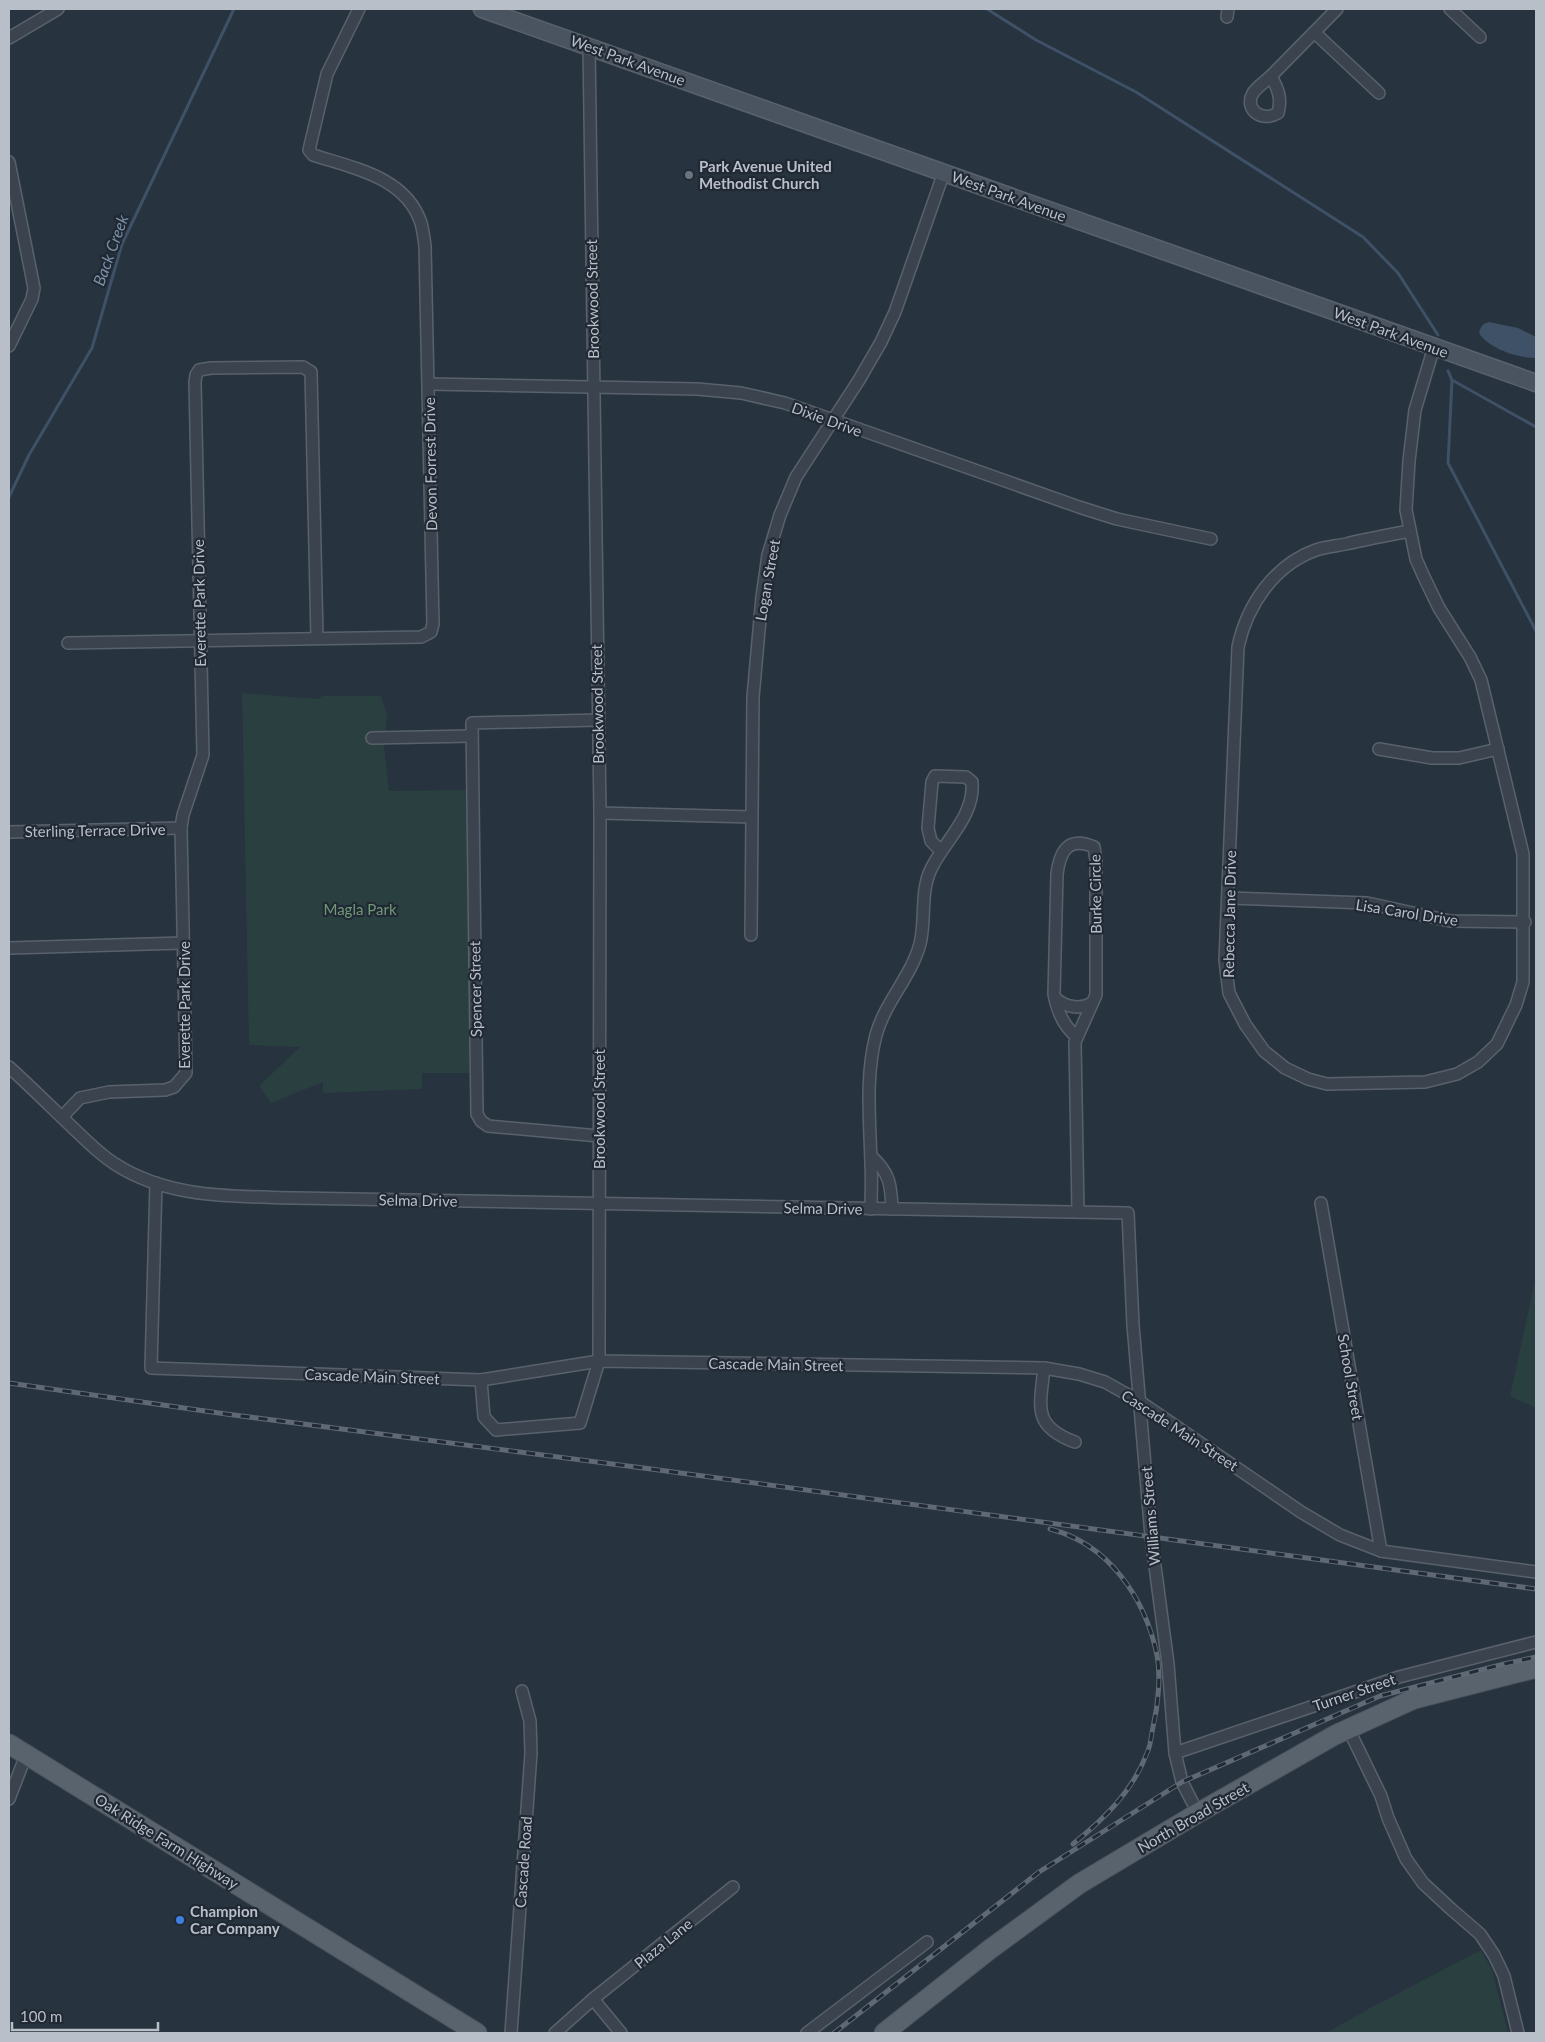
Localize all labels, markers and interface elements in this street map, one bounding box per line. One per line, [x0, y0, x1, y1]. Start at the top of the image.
street label: West Park Avenue [568, 31, 688, 89]
place label: Park Avenue United Methodist Church [699, 157, 832, 192]
street label: West Park Avenue [949, 167, 1069, 225]
marker: Park Avenue United Methodist Church [683, 169, 695, 181]
water label: Back Creek [88, 211, 132, 288]
street label: Brookwood Street [582, 238, 602, 359]
street label: West Park Avenue [1331, 303, 1451, 361]
street label: Devon Forrest Drive [420, 397, 440, 531]
street label: Dixie Drive [789, 398, 865, 440]
street label: Logan Street [751, 537, 783, 622]
street label: Everette Park Drive [189, 539, 209, 667]
street label: Brookwood Street [587, 643, 607, 764]
street label: Sterling Terrace Drive [24, 820, 166, 840]
street label: Rebecca Jane Drive [1219, 850, 1239, 978]
street label: Burke Circle [1085, 854, 1105, 934]
street label: Lisa Carol Drive [1355, 895, 1460, 929]
park label: Magla Park [323, 900, 397, 918]
street label: Spencer Street [465, 940, 485, 1037]
street label: Everette Park Drive [175, 941, 193, 1069]
street label: Brookwood Street [590, 1049, 608, 1169]
street label: Selma Drive [378, 1190, 458, 1210]
street label: Selma Drive [783, 1198, 863, 1218]
street label: School Street [1335, 1332, 1368, 1422]
street label: Cascade Main Street [708, 1354, 844, 1374]
street label: Cascade Main Street [304, 1365, 440, 1387]
street label: Cascade Main Street [1118, 1386, 1242, 1475]
street label: Williams Street [1137, 1465, 1163, 1566]
street label: Turner Street [1310, 1669, 1398, 1714]
street label: North Broad Street [1134, 1778, 1252, 1856]
street label: Oak Ridge Farm Highway [92, 1789, 242, 1893]
street label: Cascade Road [511, 1815, 535, 1909]
place label: Champion Car Company [190, 1902, 280, 1937]
marker: Champion Car Company [174, 1914, 186, 1926]
street label: Plaza Lane [630, 1914, 696, 1972]
scale bar [12, 2000, 159, 2032]
text: 100 m [20, 2007, 62, 2025]

